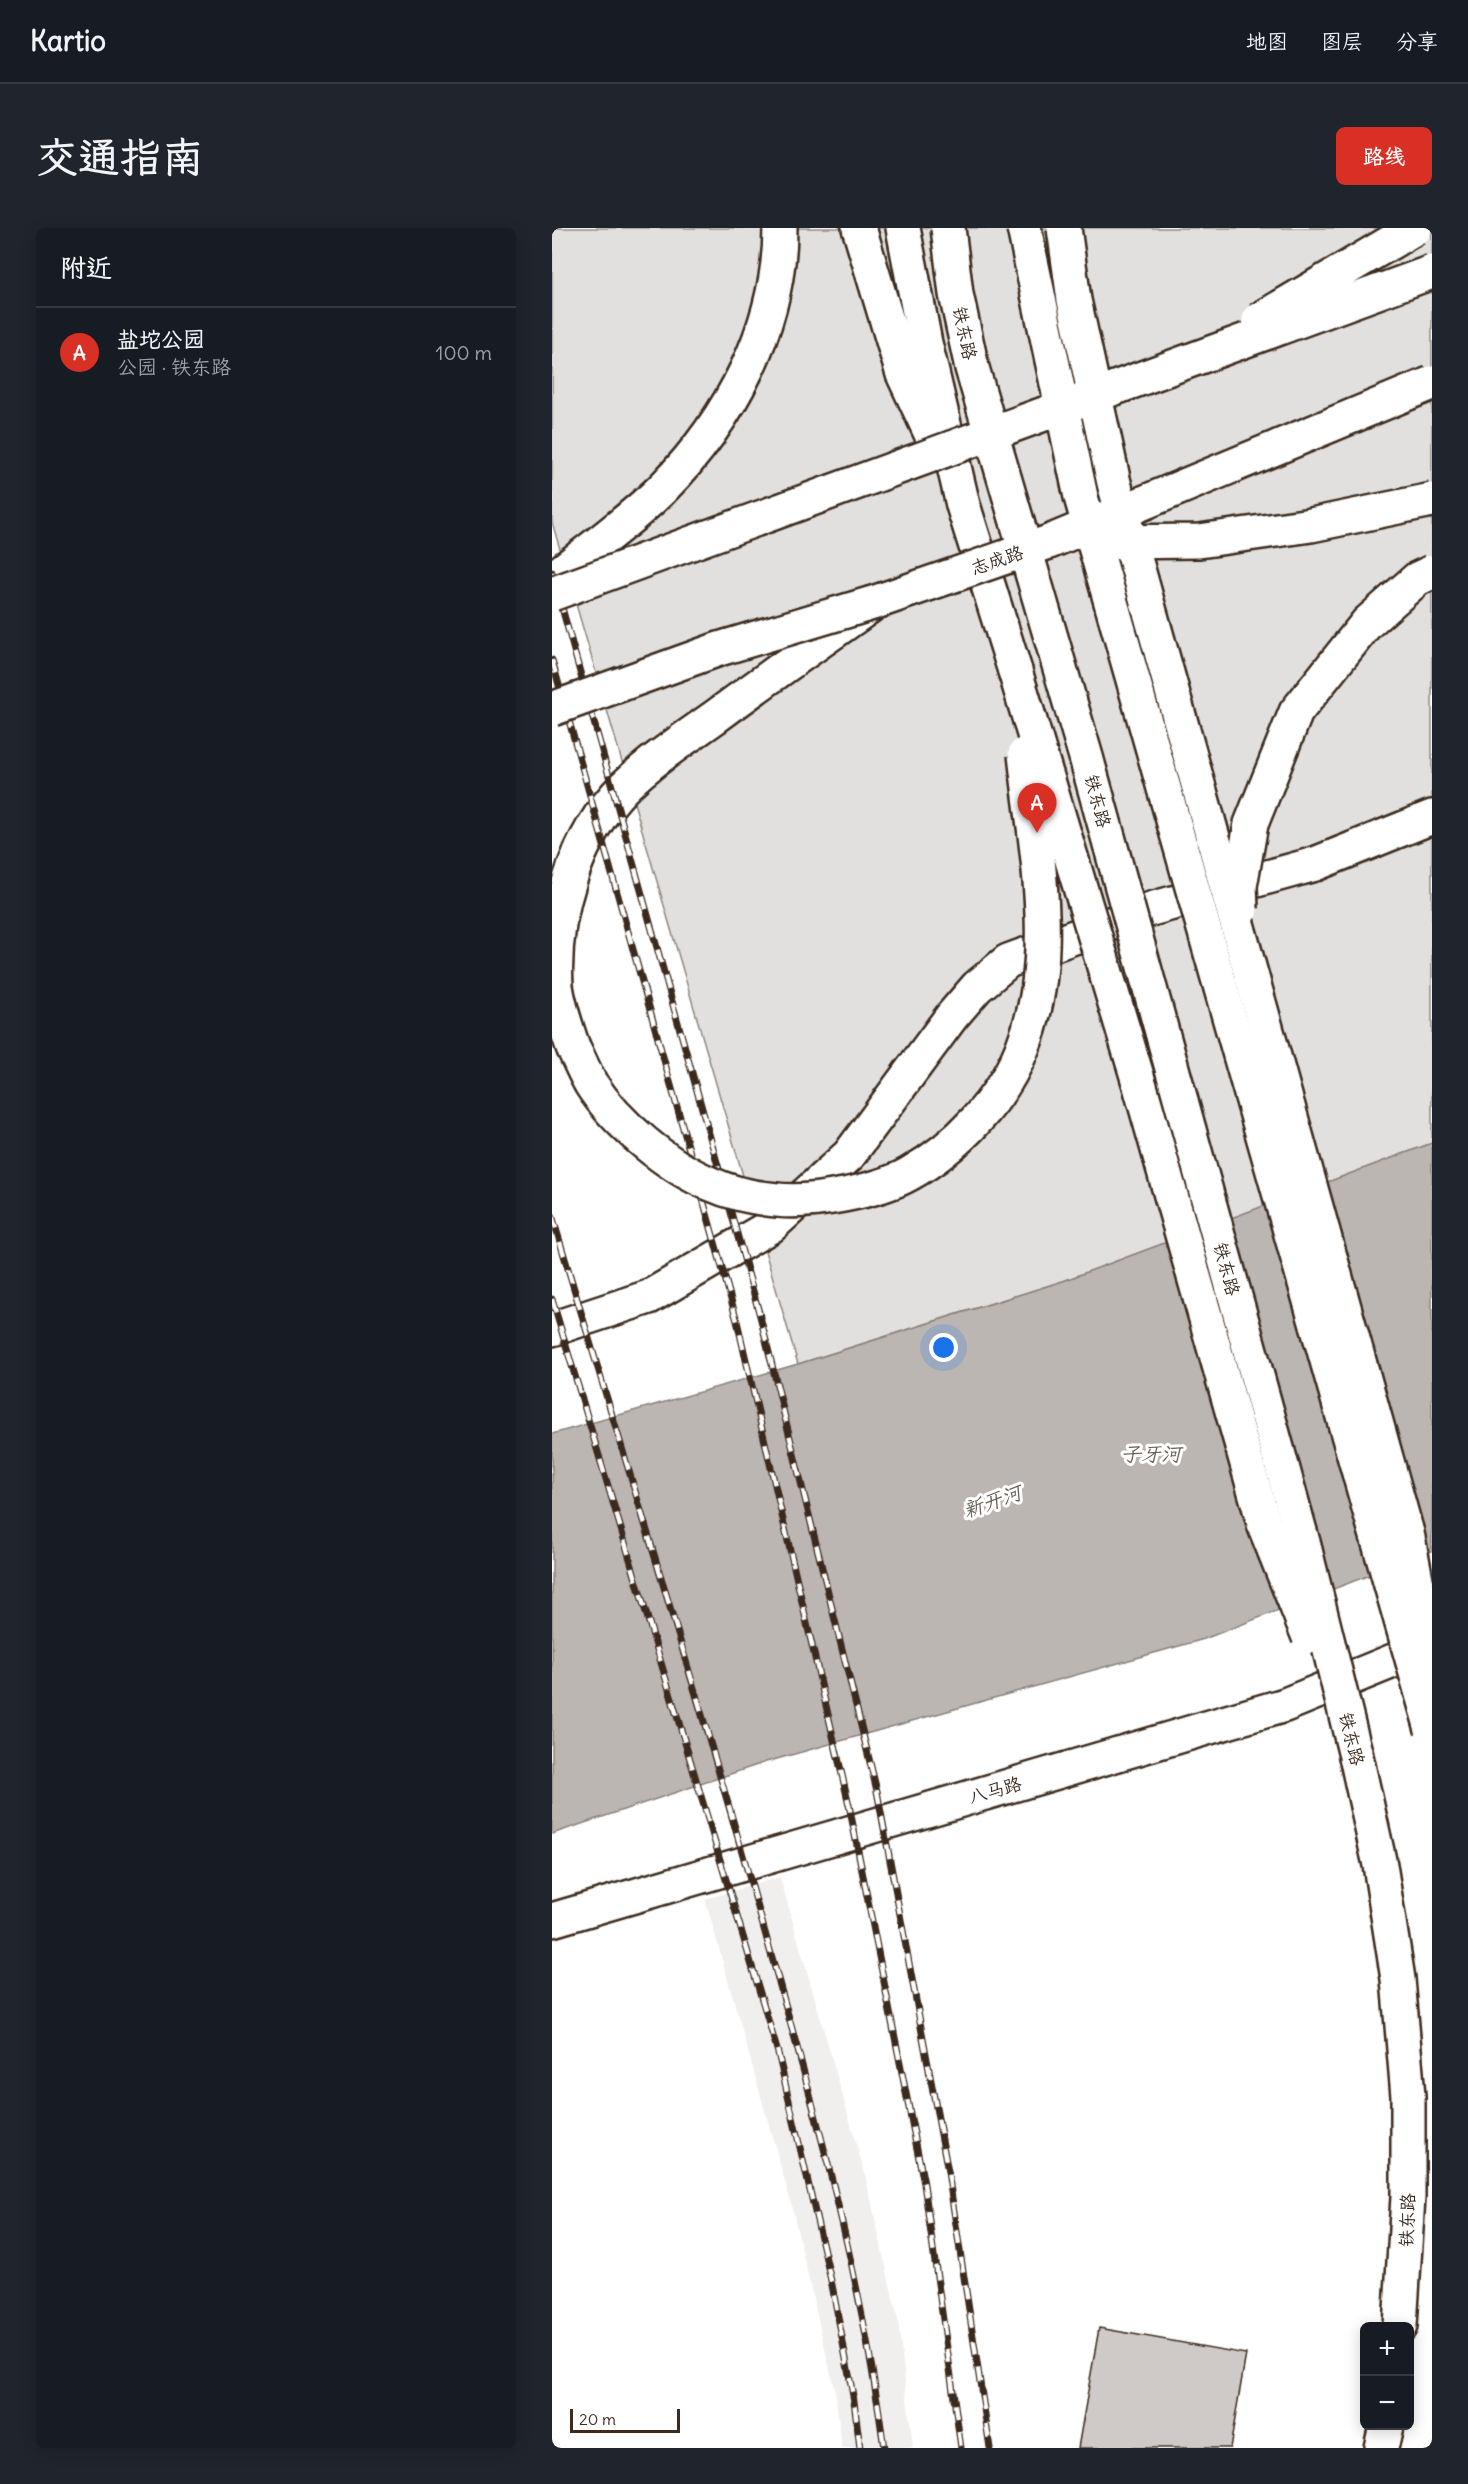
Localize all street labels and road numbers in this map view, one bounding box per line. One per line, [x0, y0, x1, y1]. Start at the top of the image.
street label: 铁东路 [948, 304, 982, 362]
street label: 志成路 [968, 540, 1026, 580]
street label: 铁东路 [1080, 772, 1116, 830]
street label: 铁东路 [1209, 1240, 1245, 1298]
street label: 铁东路 [1334, 1710, 1370, 1768]
street label: 八马路 [966, 1772, 1024, 1808]
street label: 铁东路 [1395, 2193, 1419, 2247]

